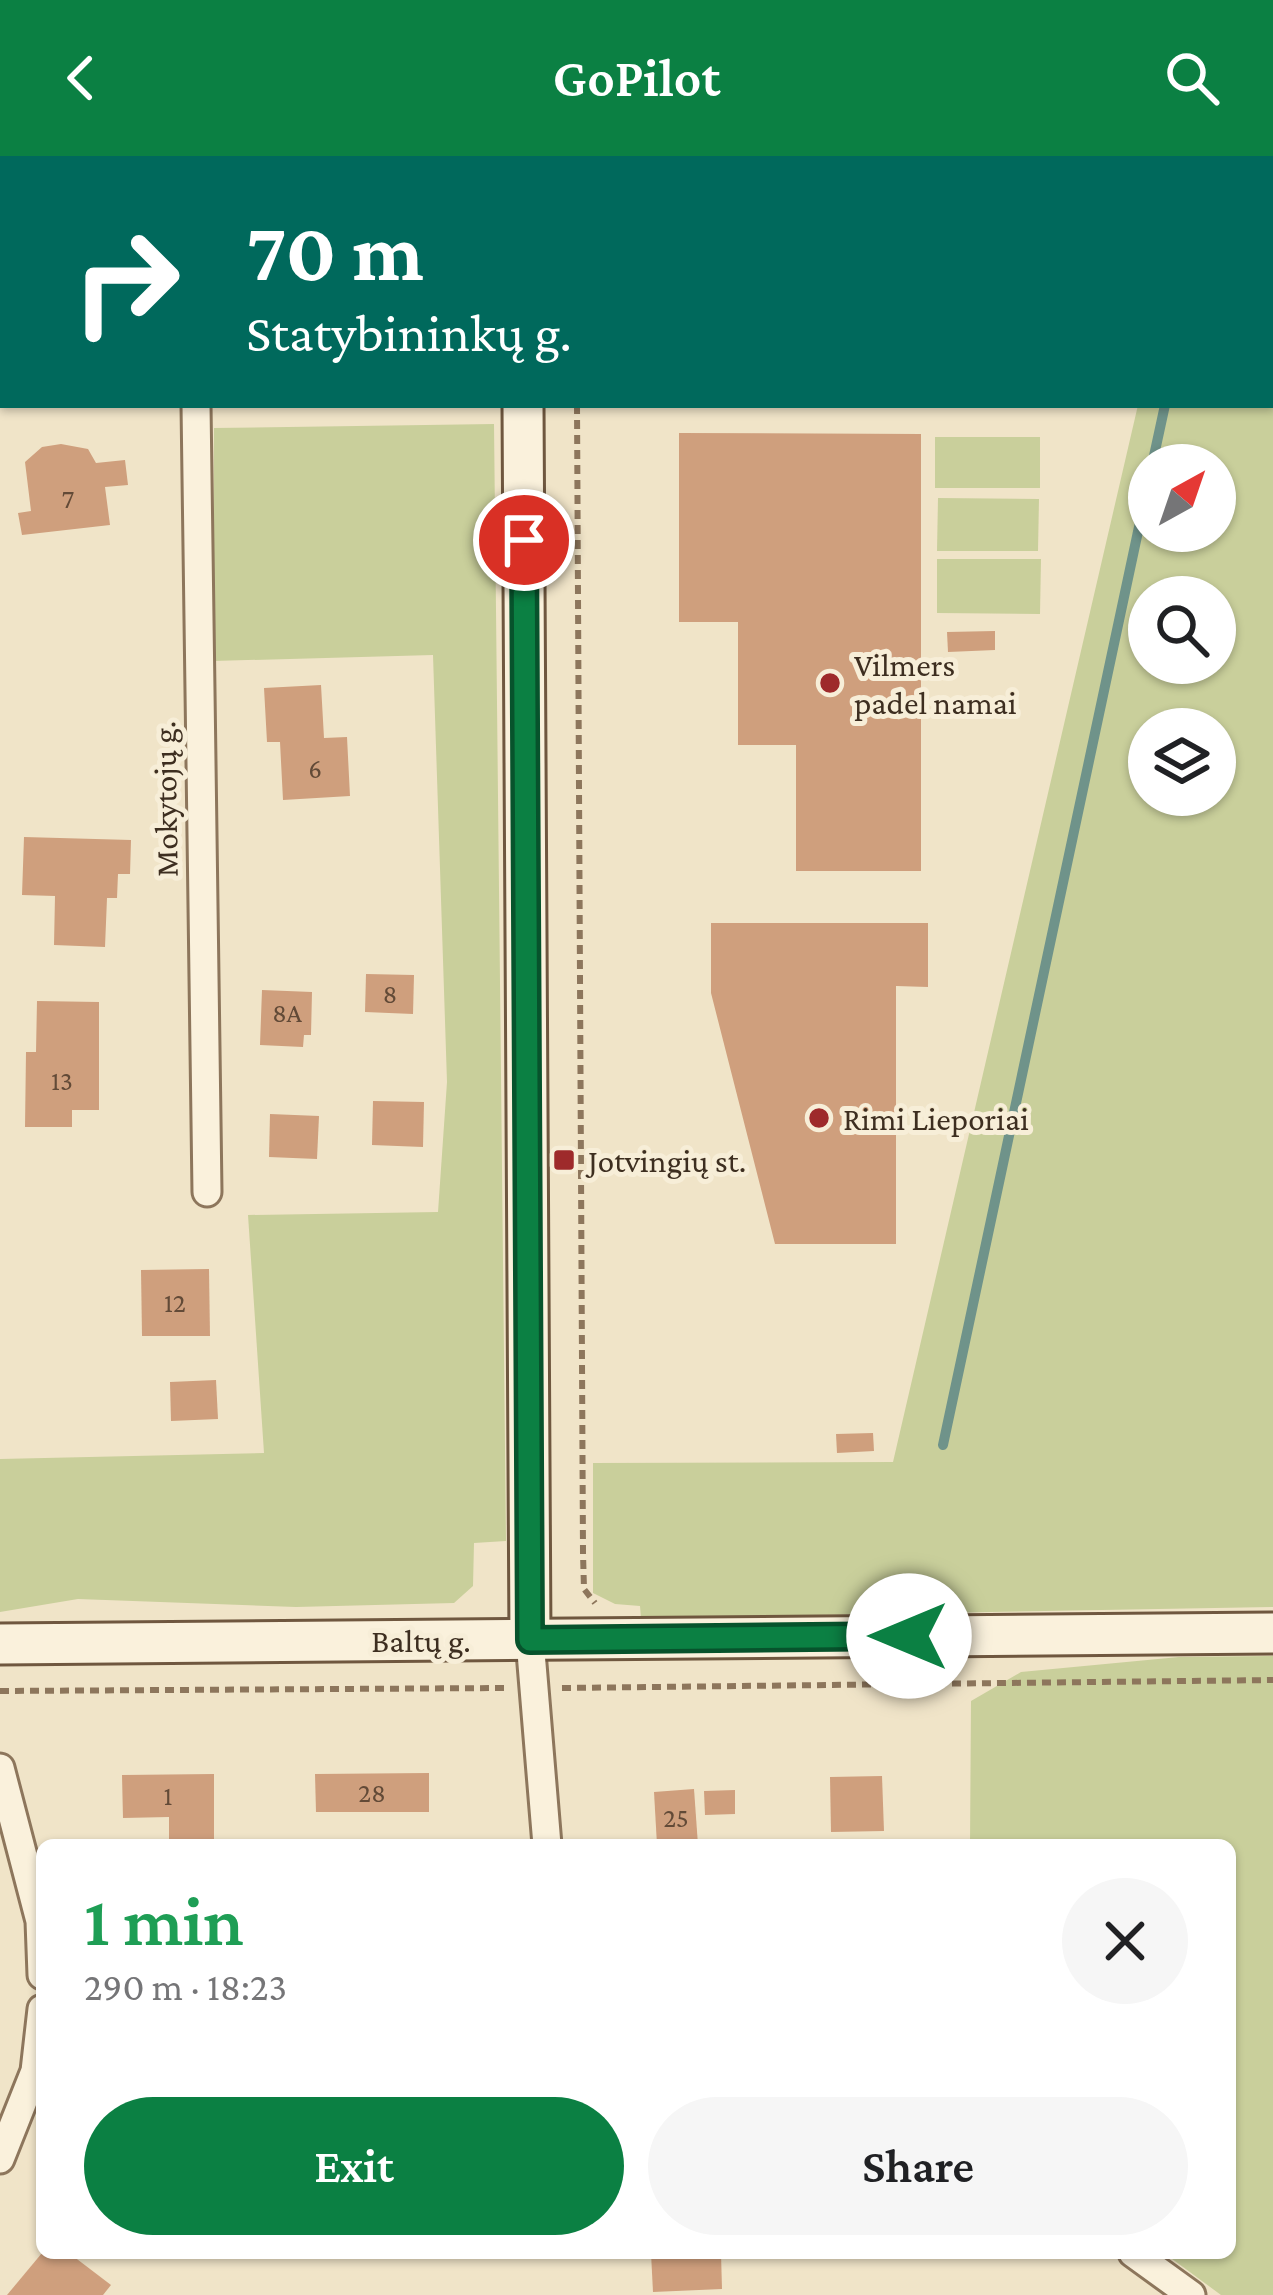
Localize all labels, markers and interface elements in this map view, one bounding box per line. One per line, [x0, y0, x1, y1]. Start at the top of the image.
icon: back [48, 45, 114, 111]
icon: search [1159, 45, 1225, 111]
text: GoPilot [553, 48, 720, 108]
icon: right [48, 204, 204, 360]
text: 70 m [246, 205, 424, 298]
text: Statybininkų g. [246, 303, 572, 363]
north arrow [1128, 444, 1236, 552]
map controls [1128, 444, 1236, 816]
house number: 7 [62, 484, 74, 514]
pin [473, 489, 575, 591]
icon: arrive [491, 507, 557, 573]
button: search [1128, 576, 1236, 684]
place label: Vilmers padel namai [854, 646, 1017, 721]
marker: Vilmers padel namai [817, 670, 843, 696]
button: layers [1128, 708, 1236, 816]
street label: Mokytojų g. [145, 721, 185, 877]
house number: 6 [308, 754, 322, 784]
house number: 8 [383, 979, 397, 1009]
house number: 8A [272, 998, 303, 1028]
house number: 13 [51, 1066, 73, 1096]
place label: Rimi Lieporiai [843, 1100, 1029, 1137]
marker: Rimi Lieporiai [806, 1105, 832, 1131]
place label: Jotvingių st. [585, 1142, 746, 1179]
marker: Jotvingių st. [551, 1147, 577, 1173]
house number: 12 [164, 1288, 186, 1318]
position arrow [846, 1573, 972, 1699]
street label: Baltų g. [371, 1622, 471, 1659]
house number: 28 [358, 1778, 386, 1808]
house number: 1 [164, 1781, 173, 1811]
house number: 25 [663, 1803, 689, 1833]
button: close [1062, 1878, 1188, 2004]
text: 1 min [84, 1880, 244, 1960]
text: 290 m · 18:23 [84, 1965, 287, 2008]
button: Exit [84, 2097, 624, 2235]
button: Share [648, 2097, 1188, 2235]

